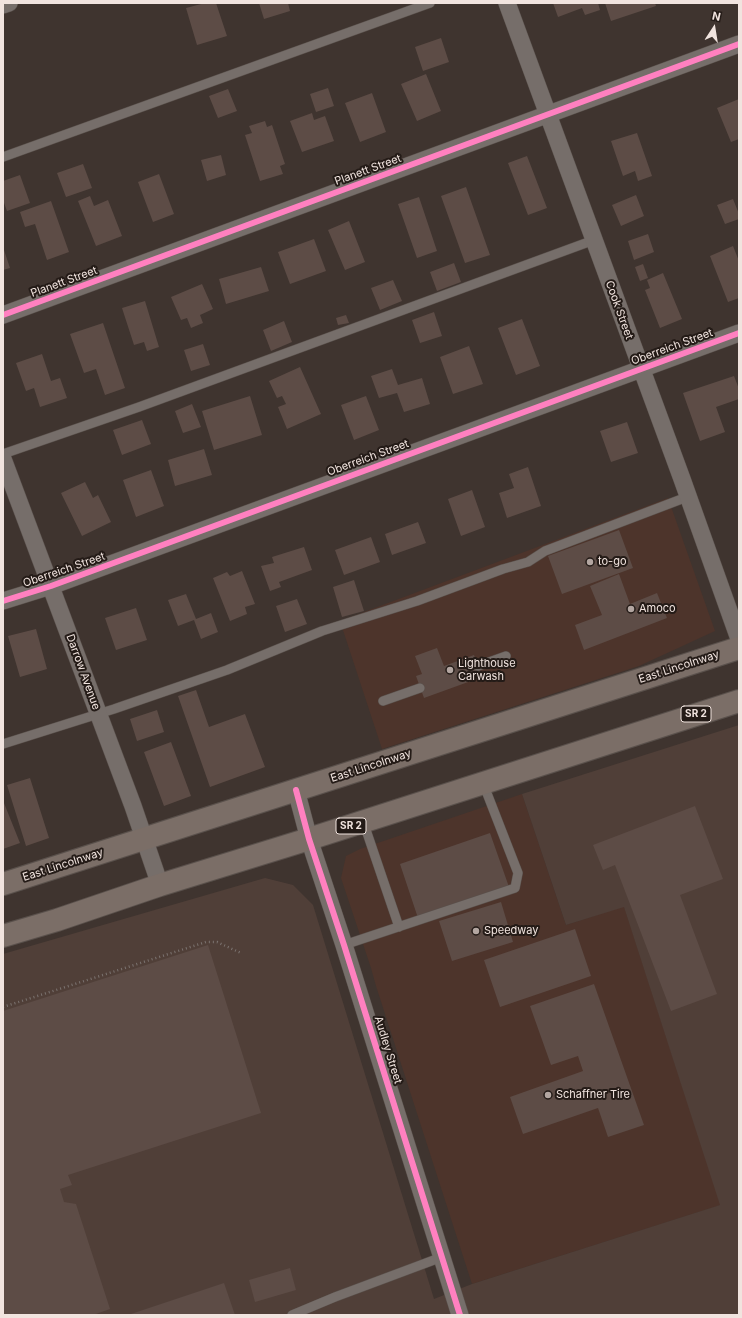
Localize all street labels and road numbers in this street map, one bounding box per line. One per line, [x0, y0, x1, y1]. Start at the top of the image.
street label: Planett Street [333, 152, 403, 188]
street label: Planett Street [29, 264, 99, 300]
street label: Cook Street [602, 279, 636, 341]
street label: Oberreich Street [629, 326, 715, 368]
street label: Oberreich Street [325, 437, 411, 479]
street label: Oberreich Street [21, 550, 107, 590]
street label: Darrow Avenue [63, 632, 103, 712]
street label: East Lincolnway [637, 648, 721, 686]
road number: SR 2 [681, 706, 711, 722]
street label: East Lincolnway [329, 747, 413, 785]
road number: SR 2 [336, 818, 366, 834]
street label: East Lincolnway [21, 846, 105, 884]
street label: Audley Street [371, 1015, 405, 1085]

